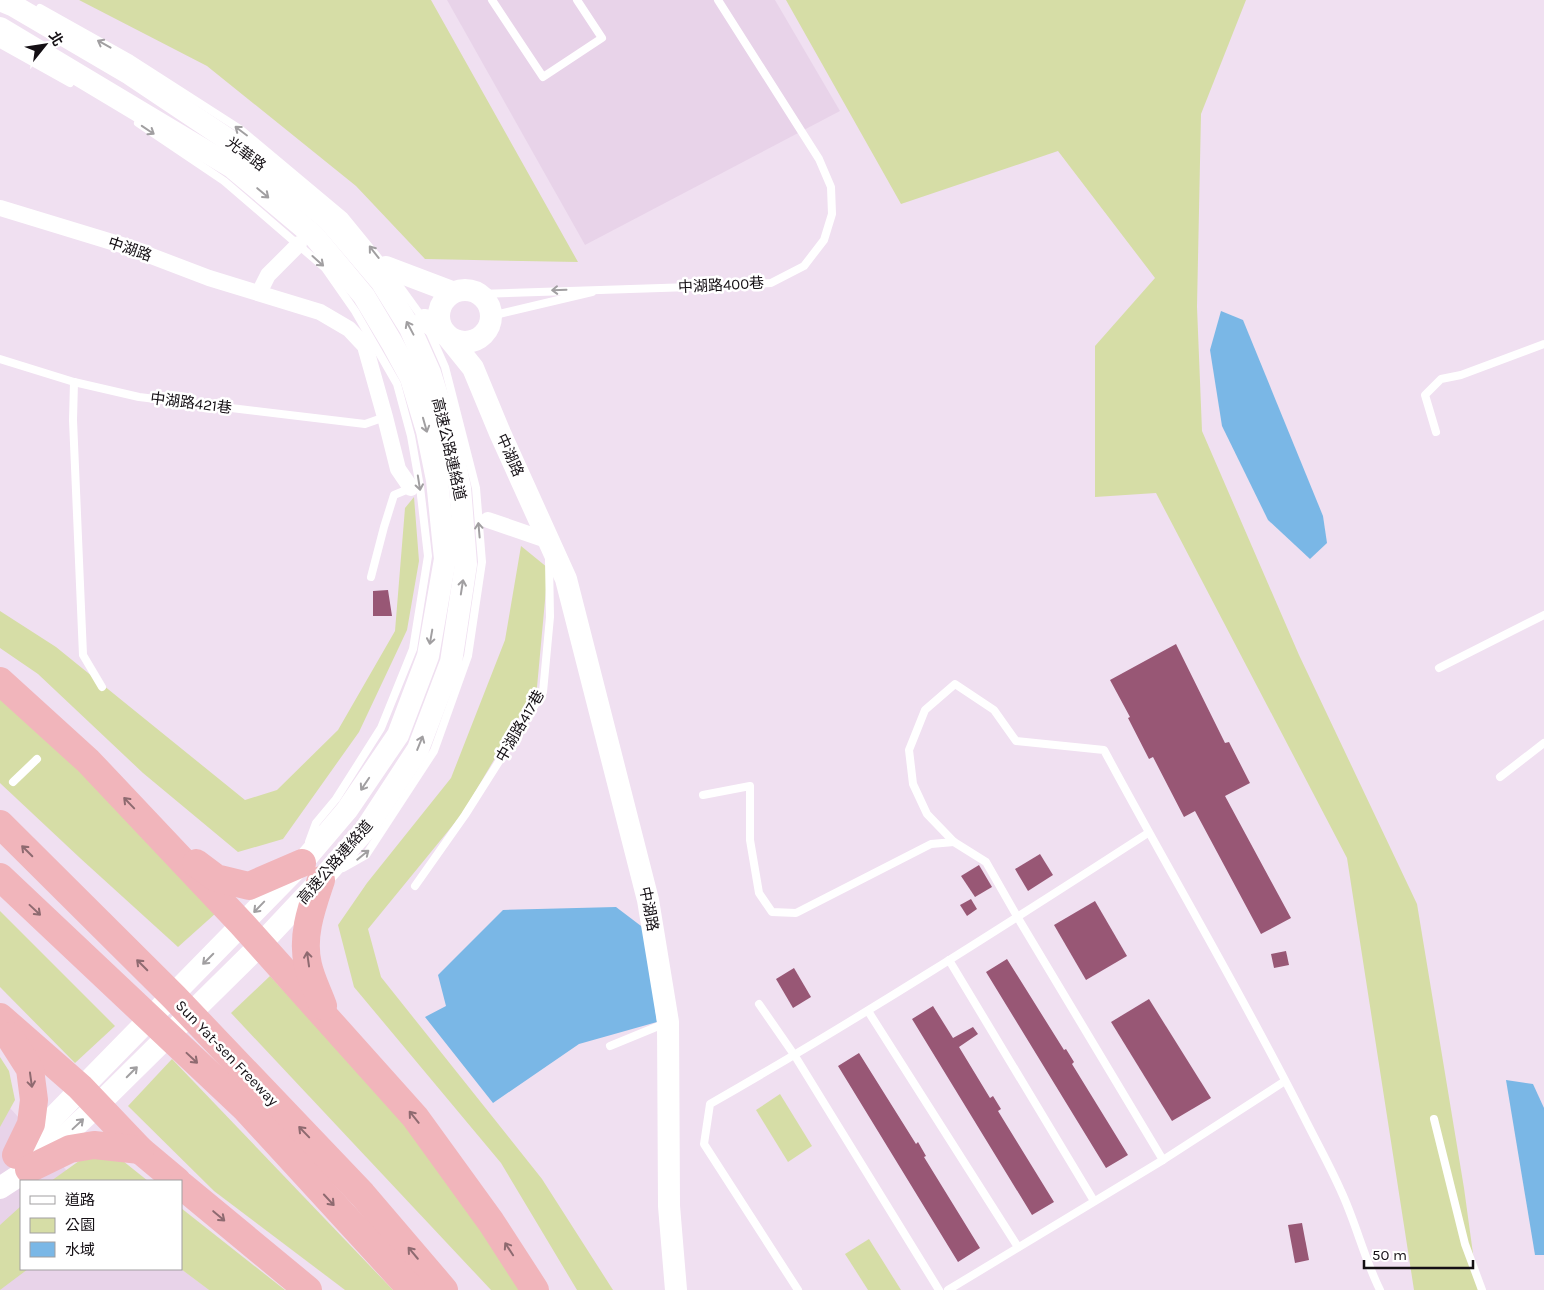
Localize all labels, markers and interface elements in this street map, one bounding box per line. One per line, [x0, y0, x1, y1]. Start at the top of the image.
north arrow [20, 20, 70, 70]
text: 北 [45, 28, 67, 49]
one-way arrow [97, 39, 112, 48]
one-way arrow [141, 125, 155, 135]
one-way arrow [234, 126, 248, 136]
street label: 光華路 [223, 133, 269, 175]
one-way arrow [256, 188, 269, 199]
street label: 中湖路 [106, 233, 154, 265]
one-way arrow [369, 245, 379, 259]
one-way arrow [311, 255, 324, 267]
street label: 中湖路400巷 [677, 274, 765, 296]
one-way arrow [552, 286, 568, 295]
one-way arrow [405, 321, 415, 336]
street label: 中湖路421巷 [149, 389, 233, 417]
street label: 高速公路連絡道 [428, 396, 470, 502]
one-way arrow [421, 416, 431, 432]
street label: 中湖路 [493, 431, 527, 479]
one-way arrow [414, 474, 424, 490]
one-way arrow [475, 522, 484, 538]
one-way arrow [458, 579, 468, 595]
one-way arrow [425, 629, 435, 645]
street label: 中湖路417巷 [492, 687, 548, 765]
one-way arrow [415, 736, 425, 751]
one-way arrow [360, 776, 370, 790]
one-way arrow [122, 797, 135, 809]
street label: 高速公路連絡道 [294, 816, 376, 908]
one-way arrow [21, 845, 33, 857]
one-way arrow [356, 850, 369, 861]
street label: 中湖路 [636, 885, 662, 933]
one-way arrow [253, 900, 265, 913]
one-way arrow [29, 904, 42, 916]
one-way arrow [303, 951, 313, 967]
one-way arrow [202, 953, 214, 965]
one-way arrow [136, 959, 148, 971]
street label: Sun Yat-sen Freeway [172, 996, 282, 1110]
one-way arrow [185, 1052, 198, 1064]
one-way arrow [125, 1066, 138, 1078]
one-way arrow [26, 1071, 36, 1087]
one-way arrow [409, 1110, 420, 1123]
one-way arrow [71, 1118, 84, 1130]
one-way arrow [298, 1126, 310, 1139]
legend [20, 1180, 182, 1270]
text: 道路 [65, 1191, 95, 1209]
one-way arrow [323, 1193, 335, 1206]
one-way arrow [212, 1210, 225, 1221]
text: 公園 [65, 1216, 95, 1234]
scale bar [1364, 1238, 1473, 1270]
text: 水域 [65, 1241, 95, 1259]
one-way arrow [503, 1242, 514, 1256]
text: 50 m [1372, 1246, 1407, 1264]
one-way arrow [407, 1247, 418, 1260]

